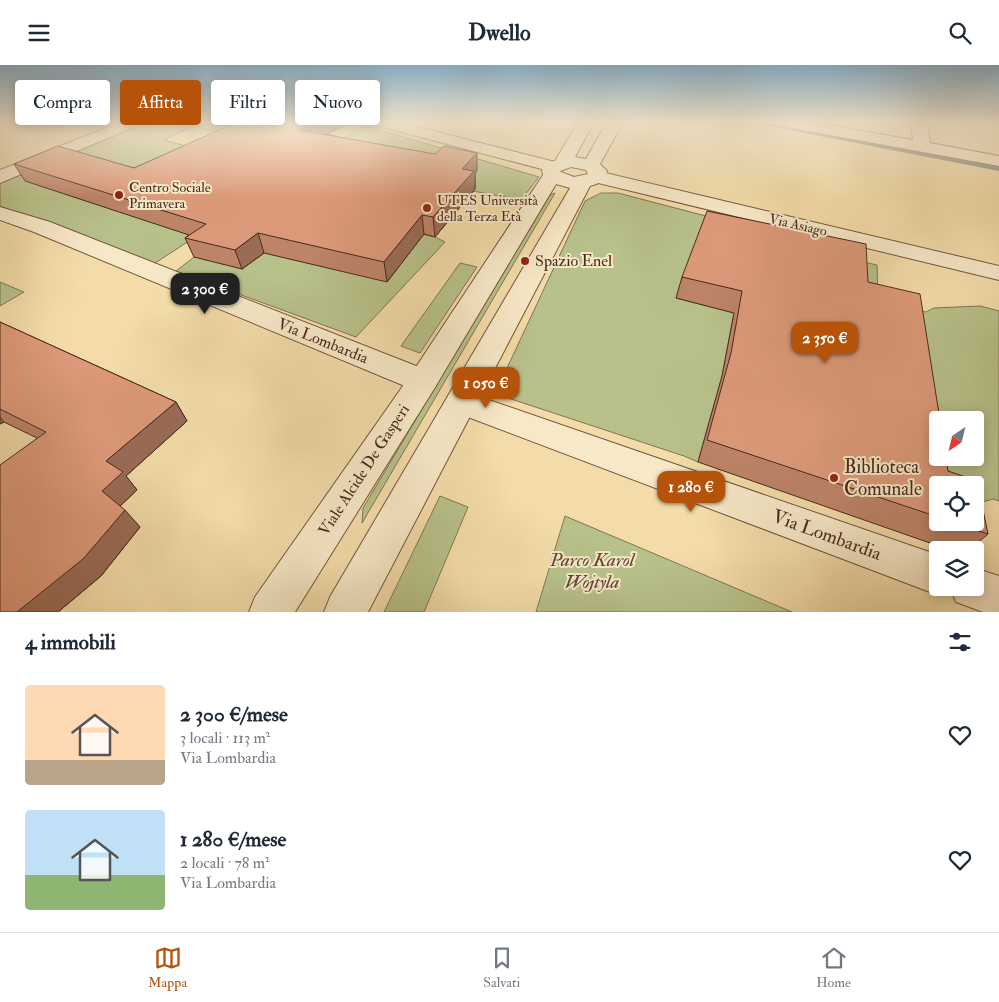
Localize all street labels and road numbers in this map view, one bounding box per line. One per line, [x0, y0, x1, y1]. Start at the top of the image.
street label: Via Asiago [767, 210, 829, 240]
street label: Via Lombardia [275, 314, 372, 368]
street label: Viale Alcide De Gasperi [314, 401, 415, 540]
street label: Via Lombardia [769, 504, 885, 566]

